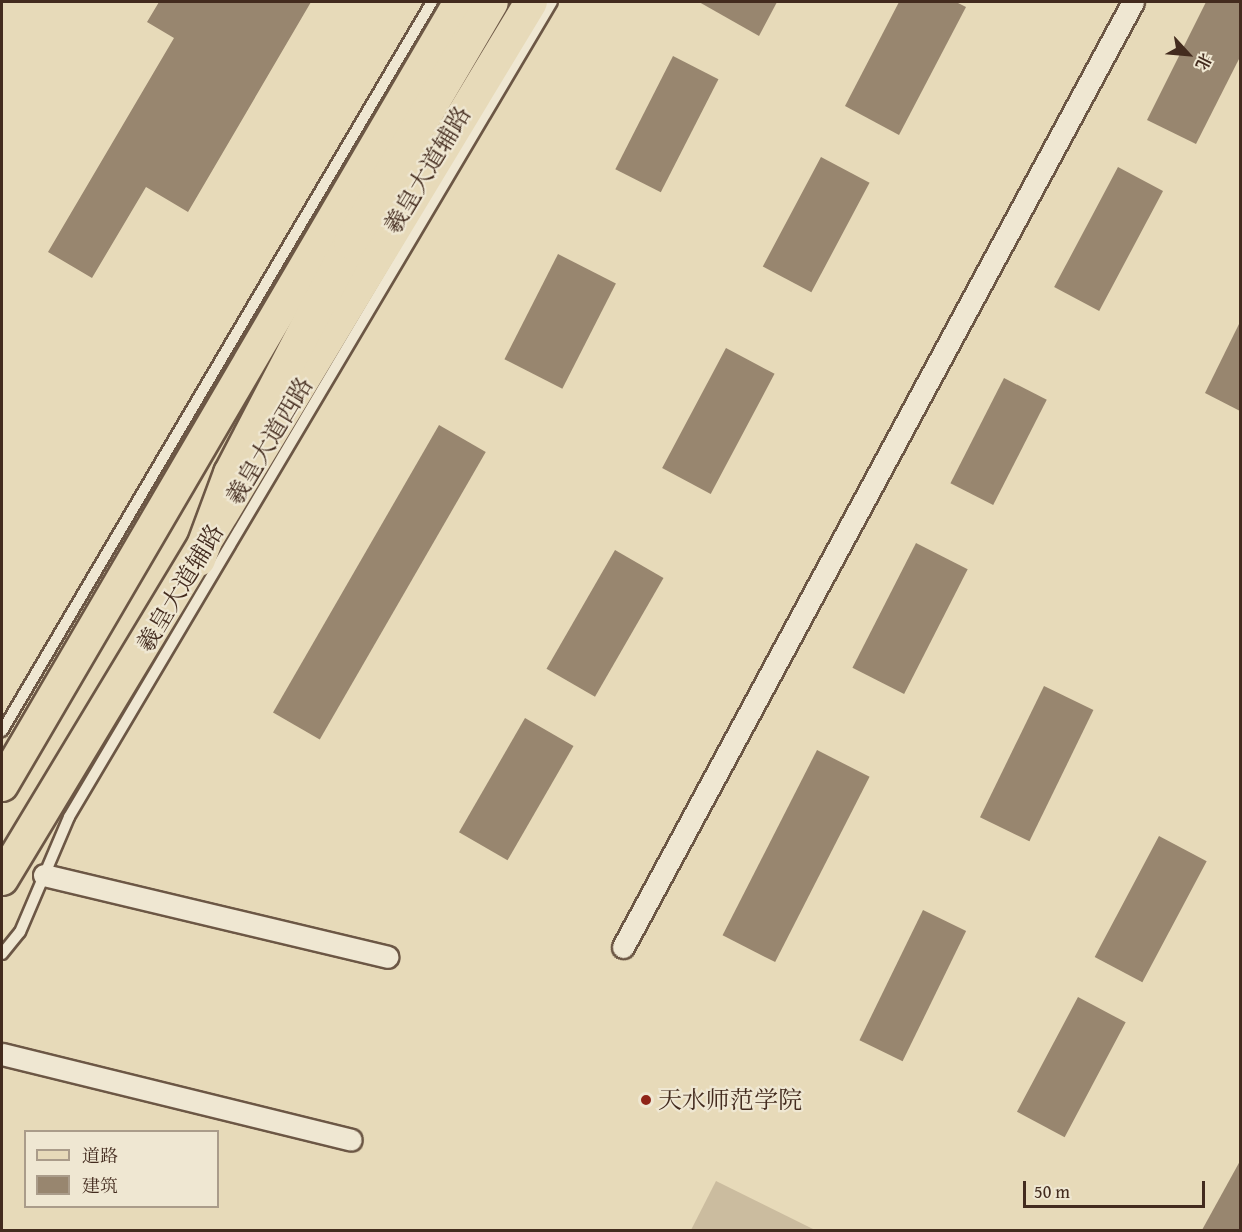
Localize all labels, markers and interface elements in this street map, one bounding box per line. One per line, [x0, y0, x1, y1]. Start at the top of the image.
north arrow [1158, 24, 1218, 84]
text: 北 [1190, 49, 1218, 74]
street label: 羲皇大道辅路 [378, 101, 476, 239]
street label: 羲皇大道西路 [220, 372, 318, 510]
street label: 羲皇大道辅路 [131, 519, 229, 657]
place label: 天水师范学院 [658, 1086, 802, 1114]
marker: 天水师范学院 [639, 1093, 653, 1107]
legend [24, 1130, 219, 1208]
text: 道路 [82, 1142, 118, 1169]
scale bar [1026, 1169, 1208, 1207]
text: 建筑 [82, 1172, 118, 1199]
text: 50 m [1034, 1178, 1070, 1205]

